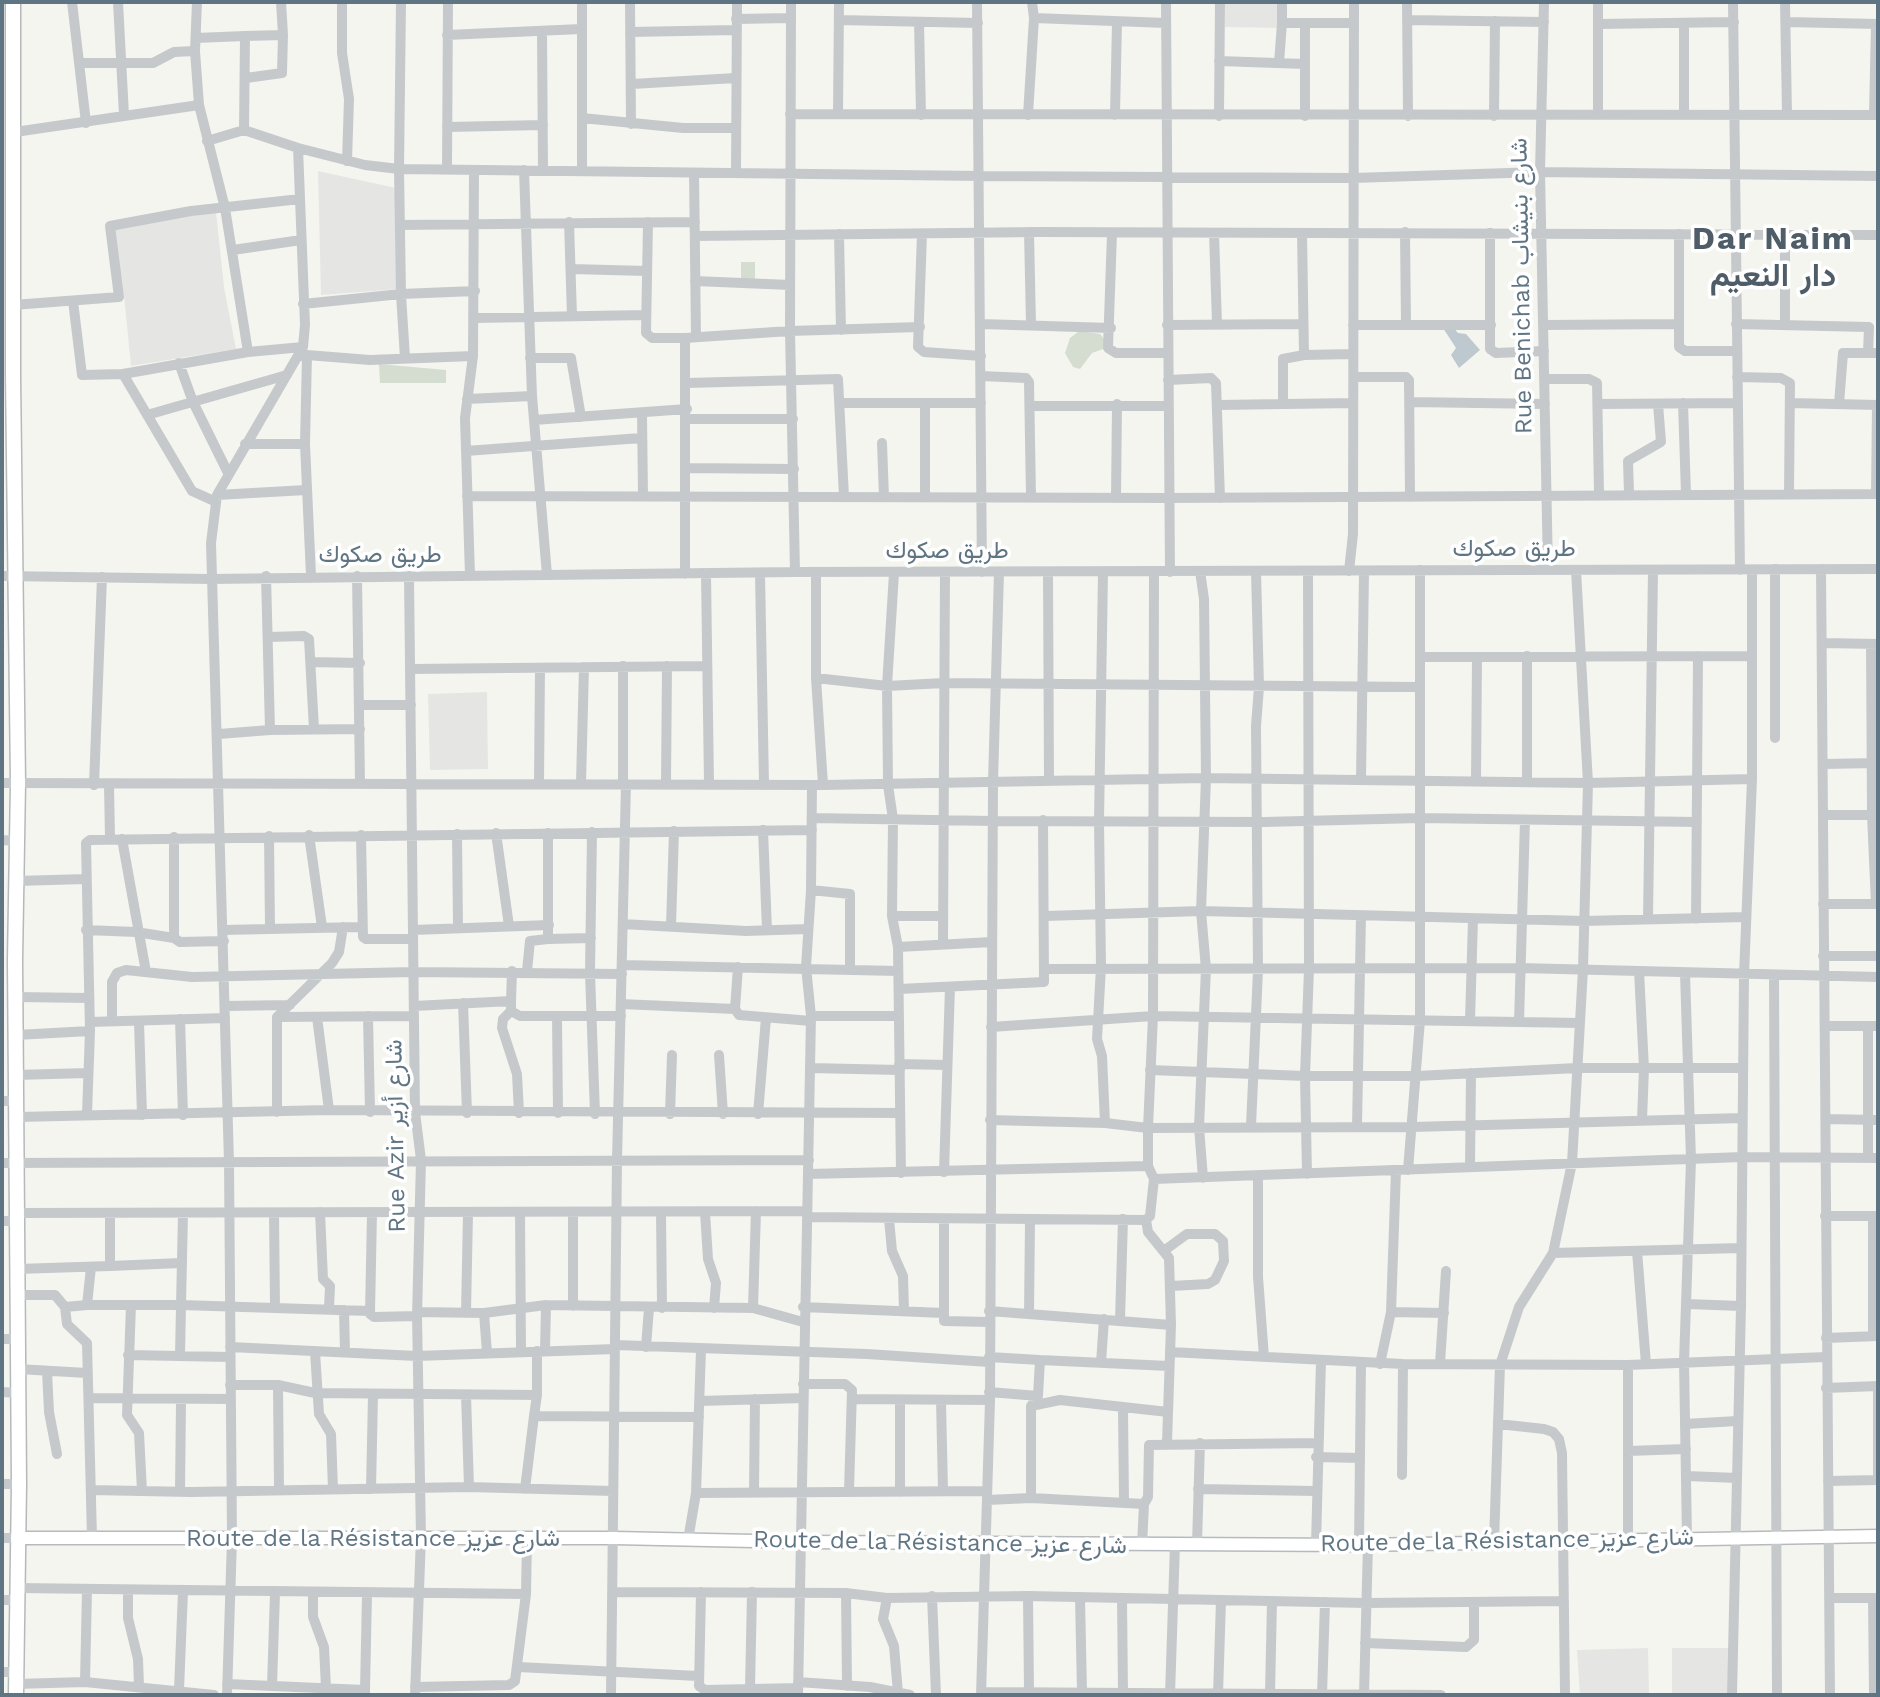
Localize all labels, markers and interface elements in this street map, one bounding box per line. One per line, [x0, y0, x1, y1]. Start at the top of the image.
street label: Rue Benichab شارع بنيشاب [1505, 138, 1539, 434]
district label: Dar Naim دار النعيم [1693, 221, 1853, 296]
street label: طريق صكوك [1452, 535, 1576, 563]
street label: طريق صكوك [885, 537, 1009, 565]
street label: طريق صكوك [318, 541, 442, 569]
street label: Rue Azir شارع أزير [380, 1039, 412, 1233]
street label: Route de la Résistance شارع عزيز [1320, 1523, 1694, 1559]
street label: Route de la Résistance شارع عزيز [186, 1525, 560, 1553]
street label: Route de la Résistance شارع عزيز [753, 1525, 1127, 1561]

